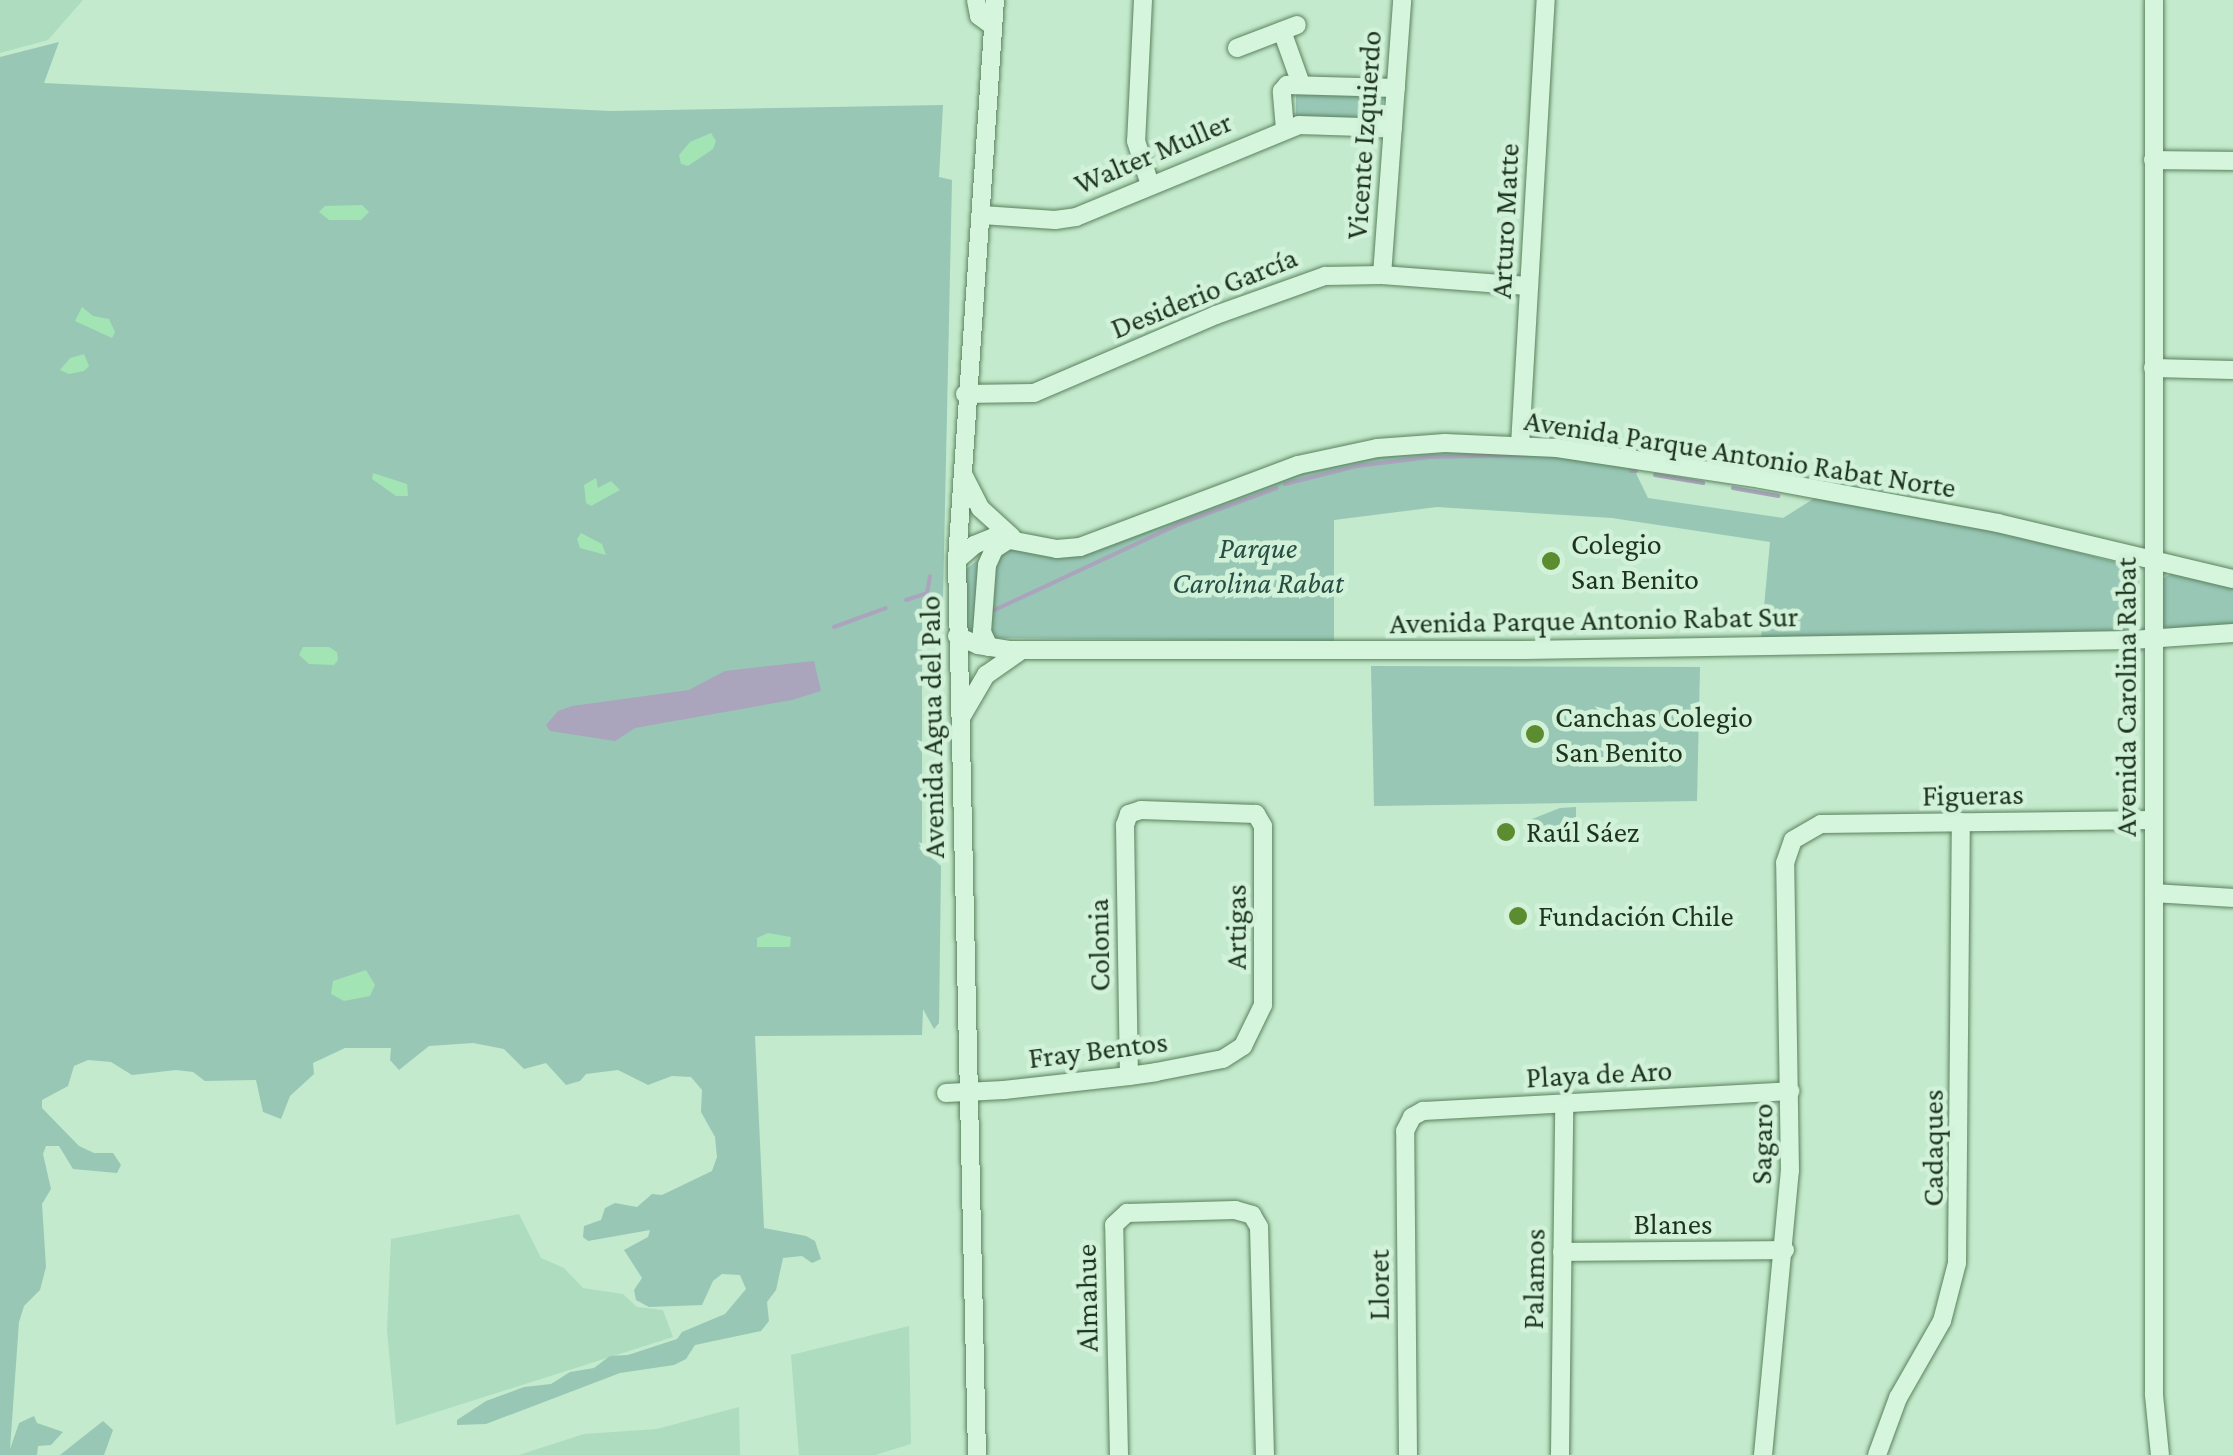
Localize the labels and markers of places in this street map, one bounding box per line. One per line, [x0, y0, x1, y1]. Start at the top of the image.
place label: Colegio San Benito [1571, 526, 1699, 596]
marker: Colegio San Benito [1540, 550, 1562, 572]
place label: Canchas Colegio San Benito [1555, 699, 1753, 770]
marker: Canchas Colegio San Benito [1524, 723, 1546, 745]
place label: Raúl Sáez [1526, 814, 1640, 850]
marker: Raúl Sáez [1495, 821, 1517, 843]
place label: Fundación Chile [1538, 898, 1734, 934]
marker: Fundación Chile [1507, 905, 1529, 927]

